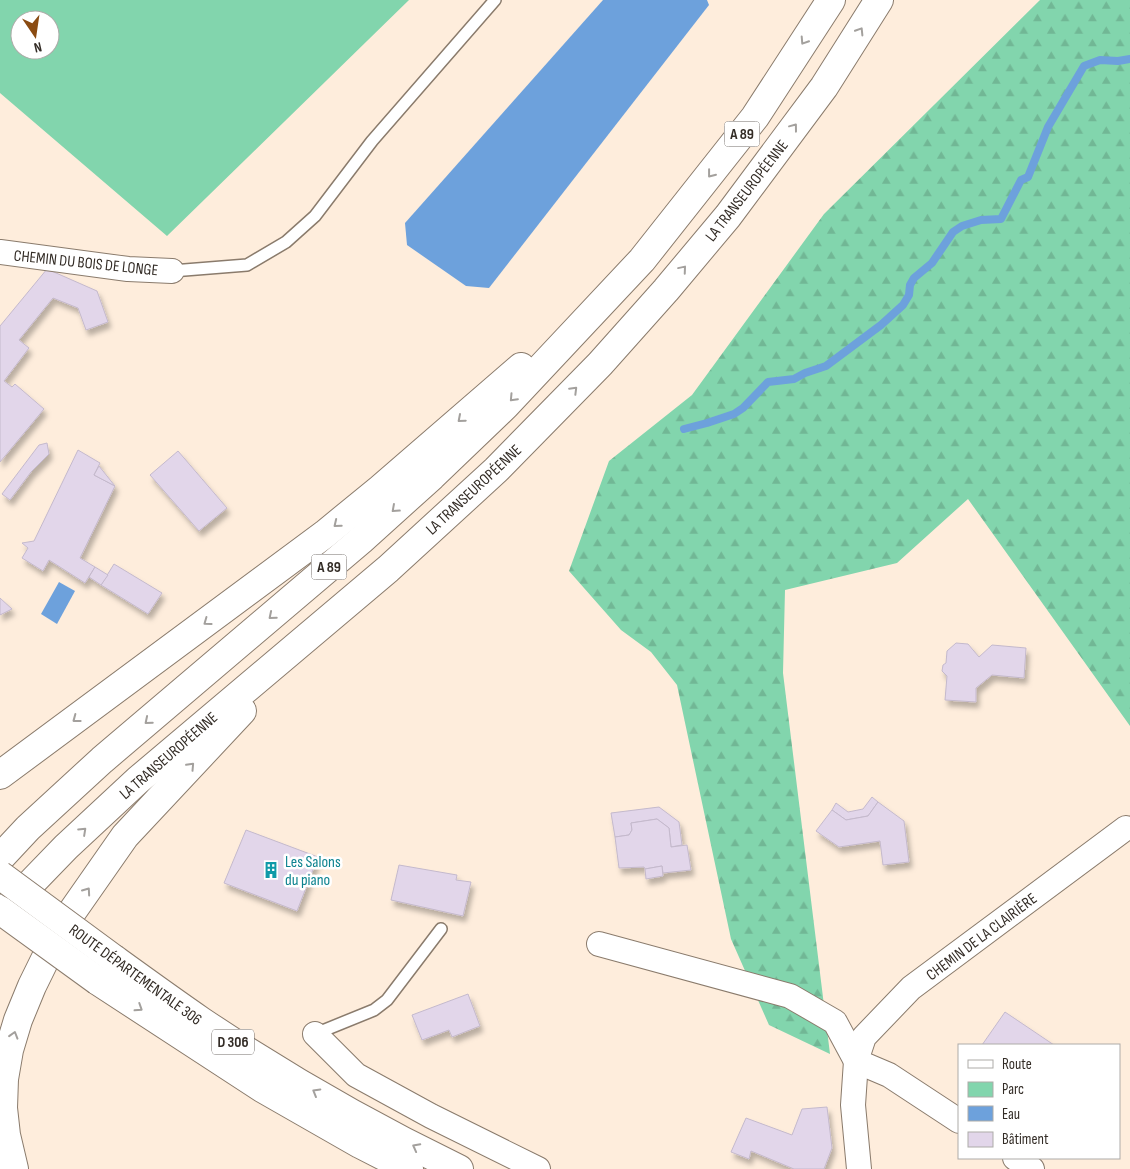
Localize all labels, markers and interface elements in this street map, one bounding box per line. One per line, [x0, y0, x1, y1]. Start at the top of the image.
north arrow [10, 10, 60, 60]
one-way arrow [853, 27, 863, 36]
one-way arrow [801, 36, 811, 45]
text: N [32, 38, 43, 56]
road number: A 89 [724, 122, 760, 146]
one-way arrow [788, 123, 797, 133]
street label: LA TRANSEUROPÉENNE [702, 136, 793, 245]
one-way arrow [707, 168, 716, 177]
street label: CHEMIN DU BOIS DE LONGE [13, 246, 159, 281]
one-way arrow [678, 266, 686, 275]
one-way arrow [568, 386, 577, 395]
one-way arrow [510, 392, 519, 401]
one-way arrow [457, 413, 466, 422]
street label: LA TRANSEUROPÉENNE [422, 441, 526, 539]
one-way arrow [391, 504, 400, 513]
one-way arrow [334, 519, 343, 527]
road number: A 89 [312, 554, 346, 580]
one-way arrow [269, 610, 278, 618]
one-way arrow [203, 616, 213, 625]
street label: LA TRANSEUROPÉENNE [116, 708, 222, 804]
one-way arrow [73, 713, 82, 721]
one-way arrow [145, 715, 154, 723]
one-way arrow [185, 763, 194, 772]
one-way arrow [78, 827, 87, 836]
place label: Les Salons du piano [285, 853, 341, 890]
building icon: Les Salons du piano [261, 860, 281, 880]
one-way arrow [81, 887, 90, 896]
street label: CHEMIN DE LA CLAIRIÈRE [923, 889, 1041, 985]
street label: ROUTE DÉPARTEMENTALE 306 [65, 921, 205, 1030]
one-way arrow [133, 1002, 143, 1011]
road number: D 306 [212, 1030, 254, 1054]
one-way arrow [8, 1031, 18, 1039]
legend [958, 1044, 1120, 1159]
text: Route [1002, 1055, 1032, 1074]
text: Parc [1002, 1080, 1024, 1099]
one-way arrow [313, 1088, 322, 1098]
text: Eau [1002, 1105, 1020, 1124]
text: Bâtiment [1002, 1130, 1049, 1149]
one-way arrow [412, 1143, 421, 1153]

